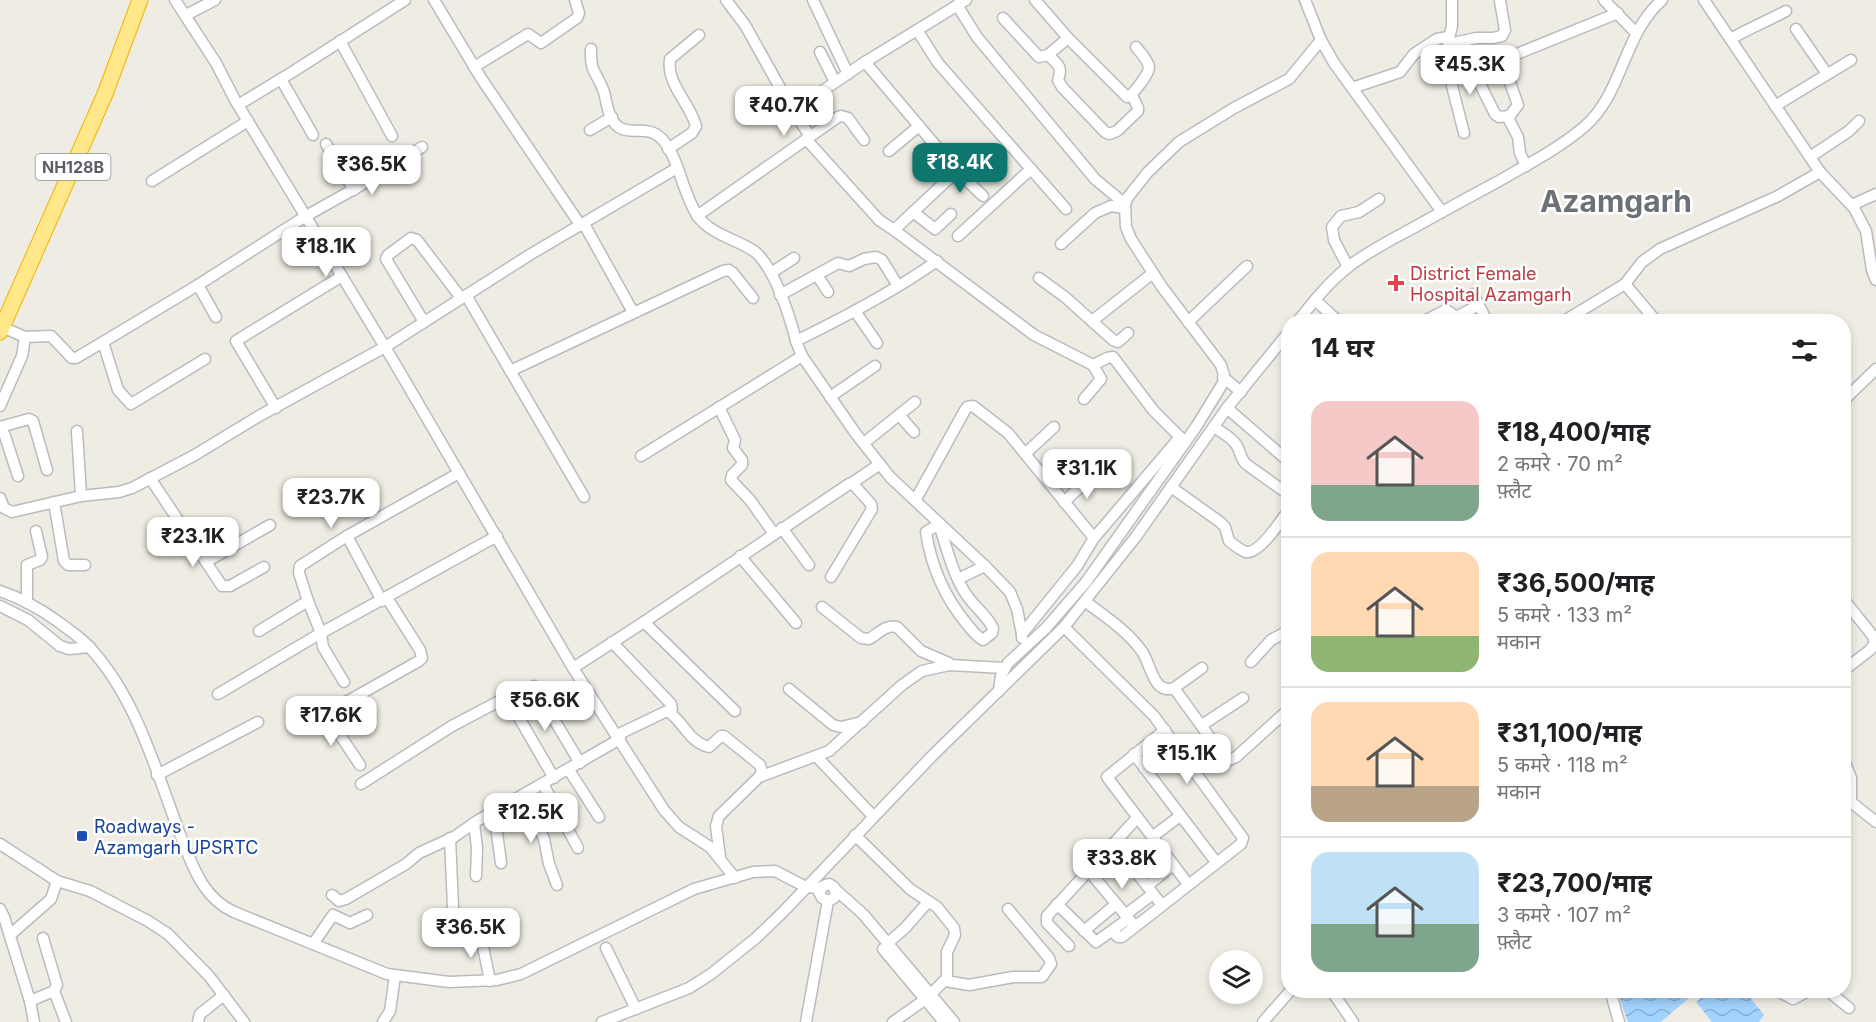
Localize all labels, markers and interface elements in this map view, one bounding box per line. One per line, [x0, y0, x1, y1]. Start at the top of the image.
pin: ₹45.3K [1421, 45, 1519, 96]
text: ₹45.3K [1435, 52, 1505, 76]
pin: ₹40.7K [735, 86, 833, 137]
text: ₹40.7K [749, 93, 819, 117]
pin: ₹18.4K [911, 143, 1009, 194]
pin: ₹36.5K [323, 145, 421, 196]
text: ₹18.4K [926, 150, 994, 174]
text: ₹36.5K [337, 152, 407, 176]
road number: NH128B [36, 154, 110, 180]
district label: Azamgarh [1540, 183, 1692, 219]
pin: ₹18.1K [277, 227, 375, 278]
text: ₹18.1K [296, 234, 356, 258]
place label: District Female Hospital Azamgarh [1410, 263, 1572, 305]
marker: District Female Hospital Azamgarh [1387, 274, 1405, 292]
text: 14 घर [1311, 332, 1374, 363]
icon: filters [1788, 334, 1821, 367]
text: ₹18,400/माह [1497, 416, 1650, 447]
icon: home [1359, 425, 1431, 497]
pin: ₹31.1K [1038, 449, 1136, 500]
text: 2 कमरे · 70 m² [1497, 452, 1623, 476]
text: ₹31.1K [1057, 456, 1117, 480]
pin: ₹23.7K [282, 478, 380, 529]
text: फ़्लैट [1497, 479, 1532, 503]
text: ₹23.7K [297, 485, 365, 509]
pin: ₹23.1K [144, 517, 242, 568]
text: ₹23.1K [161, 524, 225, 548]
text: ₹36,500/माह [1497, 567, 1654, 598]
icon: home [1359, 576, 1431, 648]
text: 5 कमरे · 133 m² [1497, 603, 1632, 627]
text: मकान [1497, 630, 1541, 654]
pin: ₹56.6K [496, 681, 594, 732]
text: ₹56.6K [510, 688, 580, 712]
pin: ₹17.6K [282, 696, 380, 747]
text: ₹17.6K [300, 703, 362, 727]
text: ₹31,100/माह [1497, 717, 1642, 748]
icon: home [1359, 726, 1431, 798]
pin: ₹15.1K [1138, 734, 1236, 785]
text: ₹15.1K [1157, 741, 1217, 765]
text: 5 कमरे · 118 m² [1497, 753, 1628, 777]
text: मकान [1497, 780, 1541, 804]
pin: ₹12.5K [482, 793, 580, 844]
text: ₹12.5K [498, 800, 564, 824]
place label: Roadways - Azamgarh UPSRTC [94, 816, 258, 858]
marker: Roadways - Azamgarh UPSRTC [75, 829, 89, 843]
pin: ₹33.8K [1073, 839, 1171, 890]
text: ₹33.8K [1087, 846, 1157, 870]
text: ₹23,700/माह [1497, 867, 1652, 898]
icon: home [1359, 876, 1431, 948]
text: 3 कमरे · 107 m² [1497, 903, 1631, 927]
pin: ₹36.5K [422, 908, 520, 959]
text: ₹36.5K [436, 915, 506, 939]
text: फ़्लैट [1497, 930, 1532, 954]
map controls [1209, 950, 1263, 1004]
button: layers [1209, 950, 1263, 1004]

